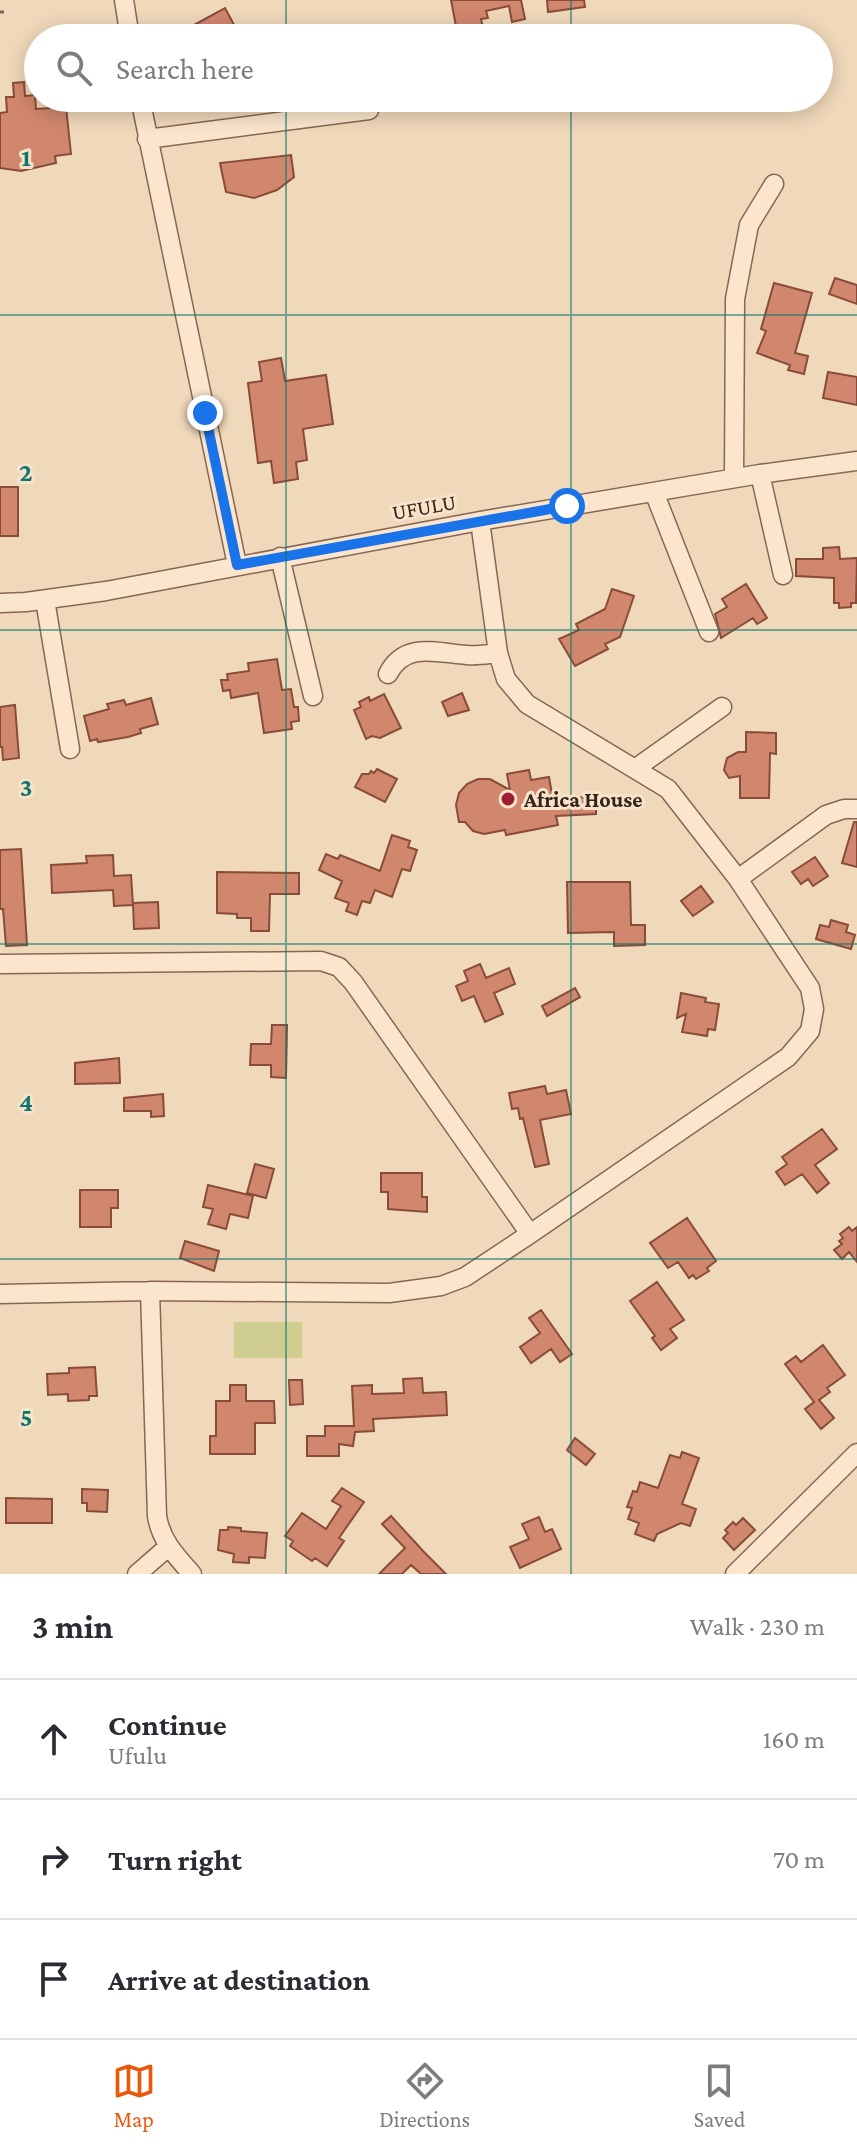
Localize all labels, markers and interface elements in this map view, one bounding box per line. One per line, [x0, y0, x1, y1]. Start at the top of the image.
search box [24, 24, 833, 112]
icon: search [52, 46, 96, 90]
text: Search here [116, 52, 254, 85]
text: 1 [21, 143, 31, 172]
route end [187, 395, 223, 431]
text: 2 [19, 458, 33, 487]
route start [549, 488, 585, 524]
street label: UFULU [390, 489, 458, 525]
text: 3 [20, 773, 32, 802]
place label: Africa House [523, 787, 642, 812]
marker: Africa House [499, 790, 517, 808]
text: 4 [19, 1088, 33, 1117]
text: 5 [20, 1403, 32, 1432]
text: 3 min [32, 1608, 113, 1645]
text: Walk · 230 m [690, 1612, 825, 1641]
text: Continue [108, 1708, 227, 1741]
icon: ahead [32, 1717, 76, 1761]
text: 160 m [763, 1725, 825, 1754]
text: Ufulu [108, 1741, 167, 1770]
icon: right [32, 1837, 76, 1881]
text: Turn right [108, 1843, 242, 1876]
text: 70 m [773, 1845, 825, 1874]
icon: arrive [32, 1957, 76, 2001]
text: Arrive at destination [108, 1963, 370, 1996]
tab: Map [112, 2059, 156, 2132]
tab: Directions [379, 2059, 470, 2132]
tab: Saved [694, 2059, 745, 2132]

